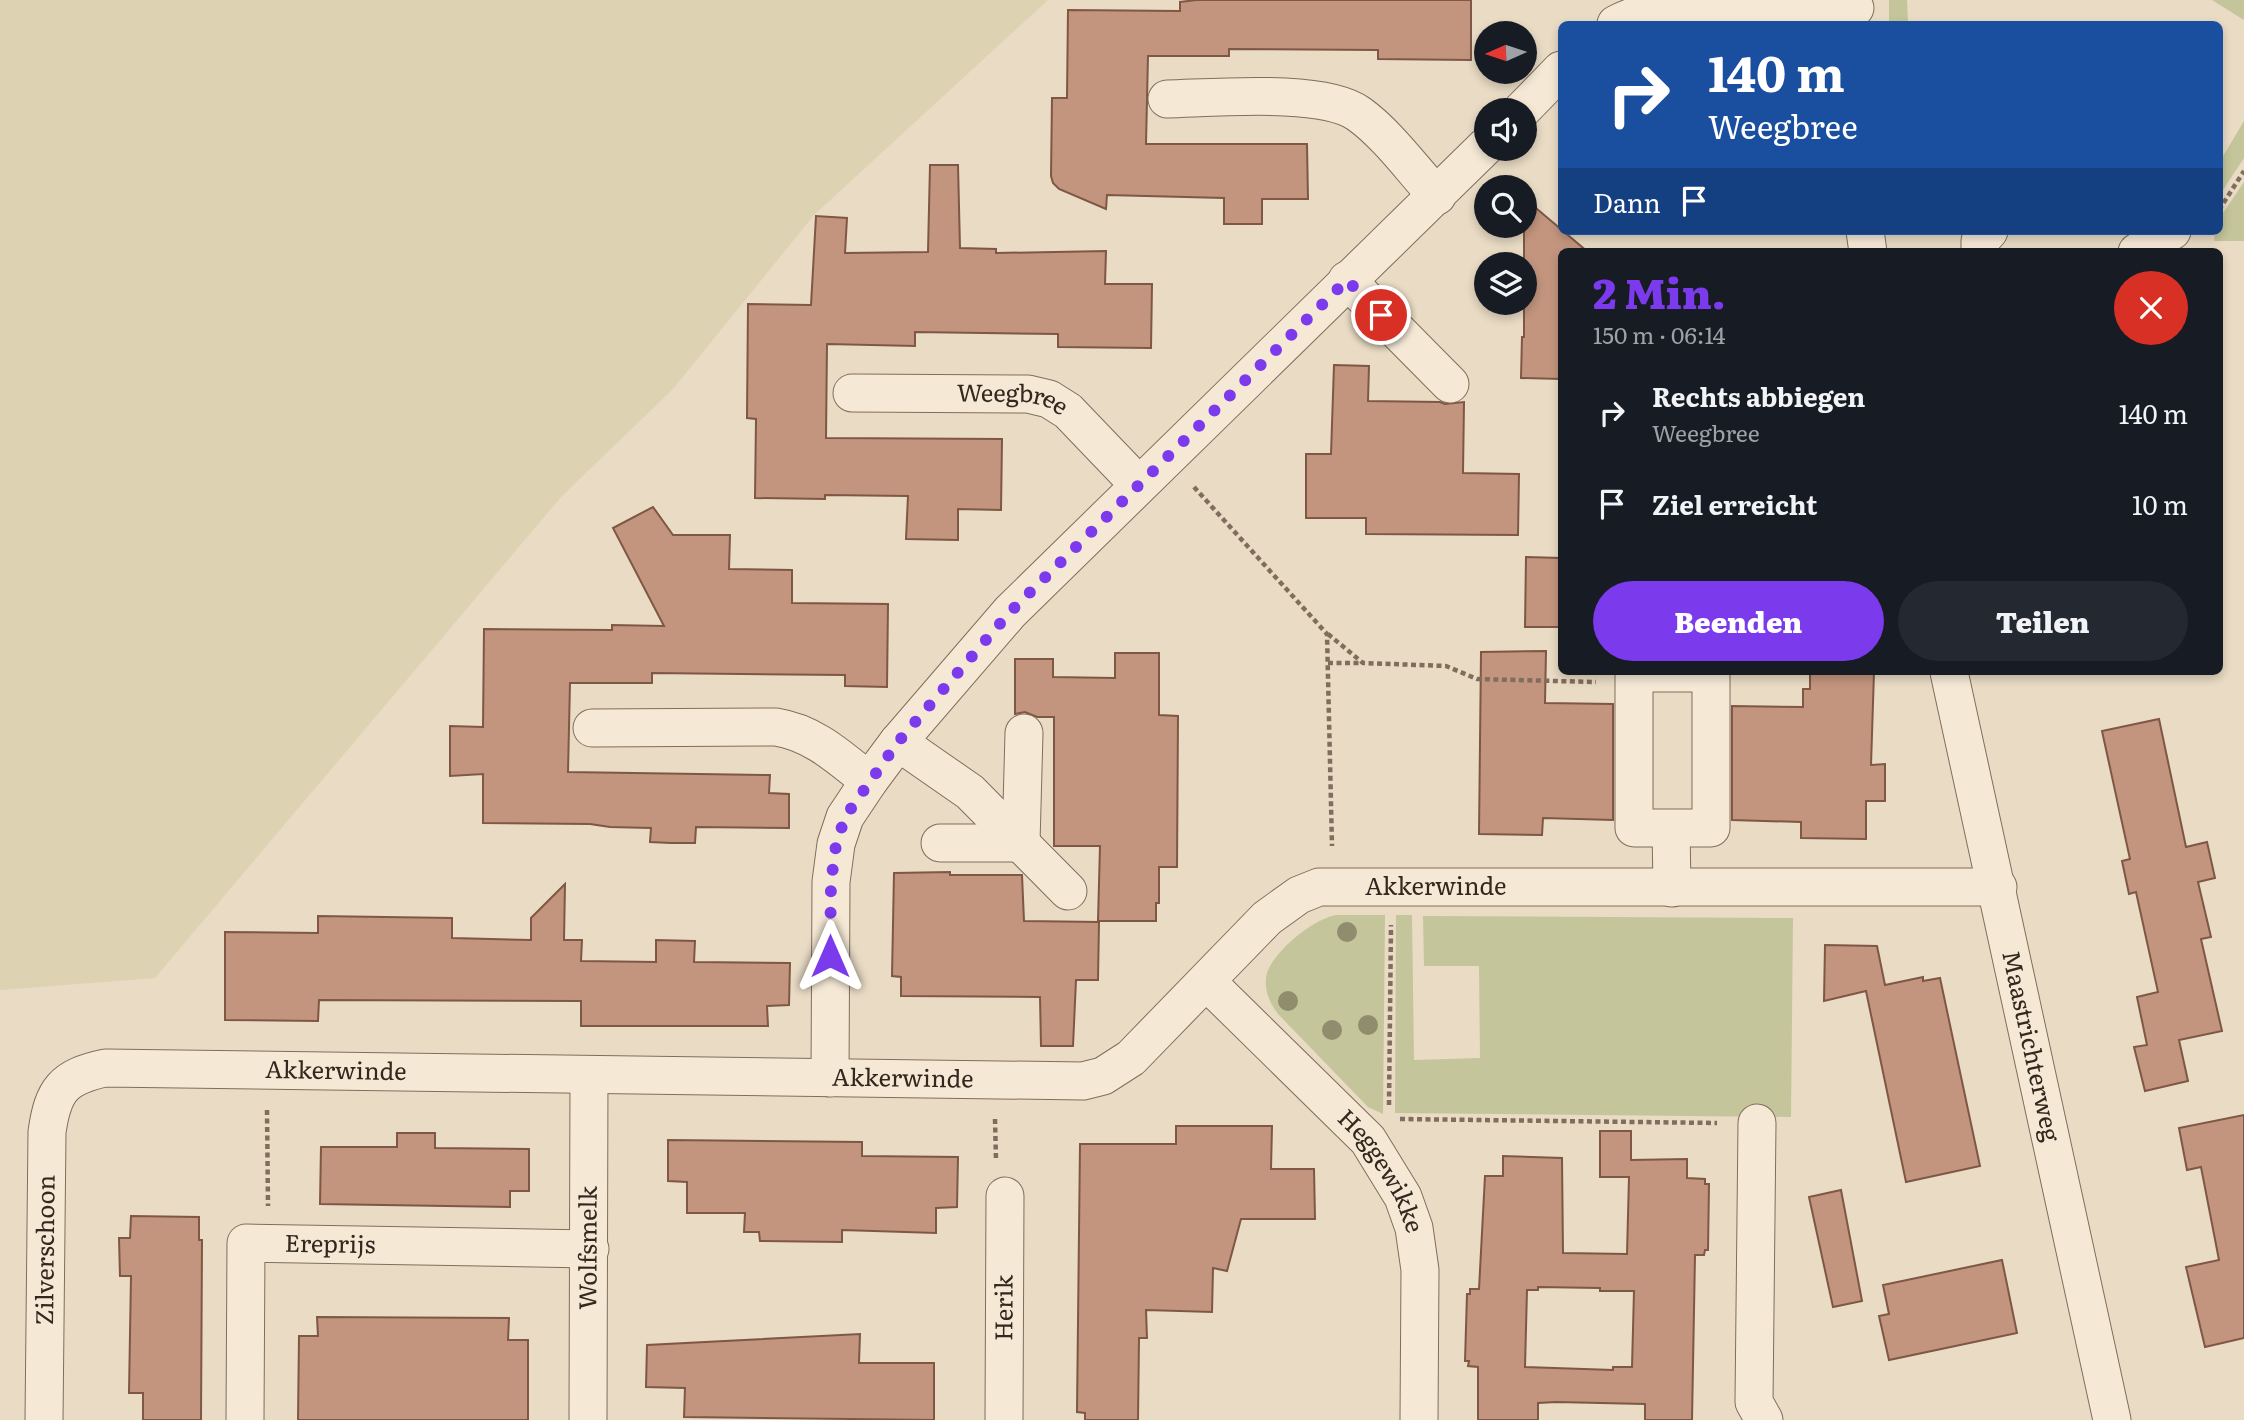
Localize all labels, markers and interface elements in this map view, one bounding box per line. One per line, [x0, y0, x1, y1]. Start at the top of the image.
north arrow [1474, 21, 1536, 84]
map controls [1474, 21, 1537, 315]
text: 140 m [1708, 34, 1845, 107]
icon: right [1593, 49, 1684, 140]
button: sound [1474, 98, 1537, 161]
text: Weegbree [1708, 101, 1858, 149]
button: search [1474, 175, 1537, 238]
text: Dann [1593, 182, 1661, 221]
icon: arrive [1675, 182, 1713, 220]
button: layers [1474, 252, 1537, 315]
text: 2 Min. [1593, 260, 1725, 322]
button: close [2114, 271, 2188, 345]
pin [1351, 285, 1411, 345]
icon: arrive [1362, 296, 1400, 334]
text: 150 m · 06:14 [1593, 317, 1726, 351]
street label: Weegbree [957, 374, 1076, 422]
text: Rechts abbiegen [1652, 376, 1865, 415]
text: 140 m [2119, 393, 2188, 432]
icon: right [1593, 394, 1631, 432]
text: Weegbree [1652, 415, 1760, 449]
text: Ziel erreicht [1652, 484, 1817, 523]
text: 10 m [2132, 484, 2188, 523]
icon: arrive [1593, 485, 1631, 523]
button: Beenden [1593, 581, 1884, 661]
button: Teilen [1898, 581, 2188, 661]
street label: Akkerwinde [1365, 867, 1506, 902]
position arrow [793, 919, 867, 993]
street label: Maastrichterweg [1995, 947, 2071, 1145]
street label: Akkerwinde [265, 1050, 407, 1087]
street label: Akkerwinde [832, 1058, 974, 1095]
street label: Heggewikke [1331, 1100, 1434, 1237]
street label: Zilverschoon [25, 1174, 62, 1325]
street label: Wolfsmelk [568, 1186, 604, 1310]
street label: Ereprijs [284, 1224, 376, 1260]
street label: Herik [984, 1274, 1020, 1341]

